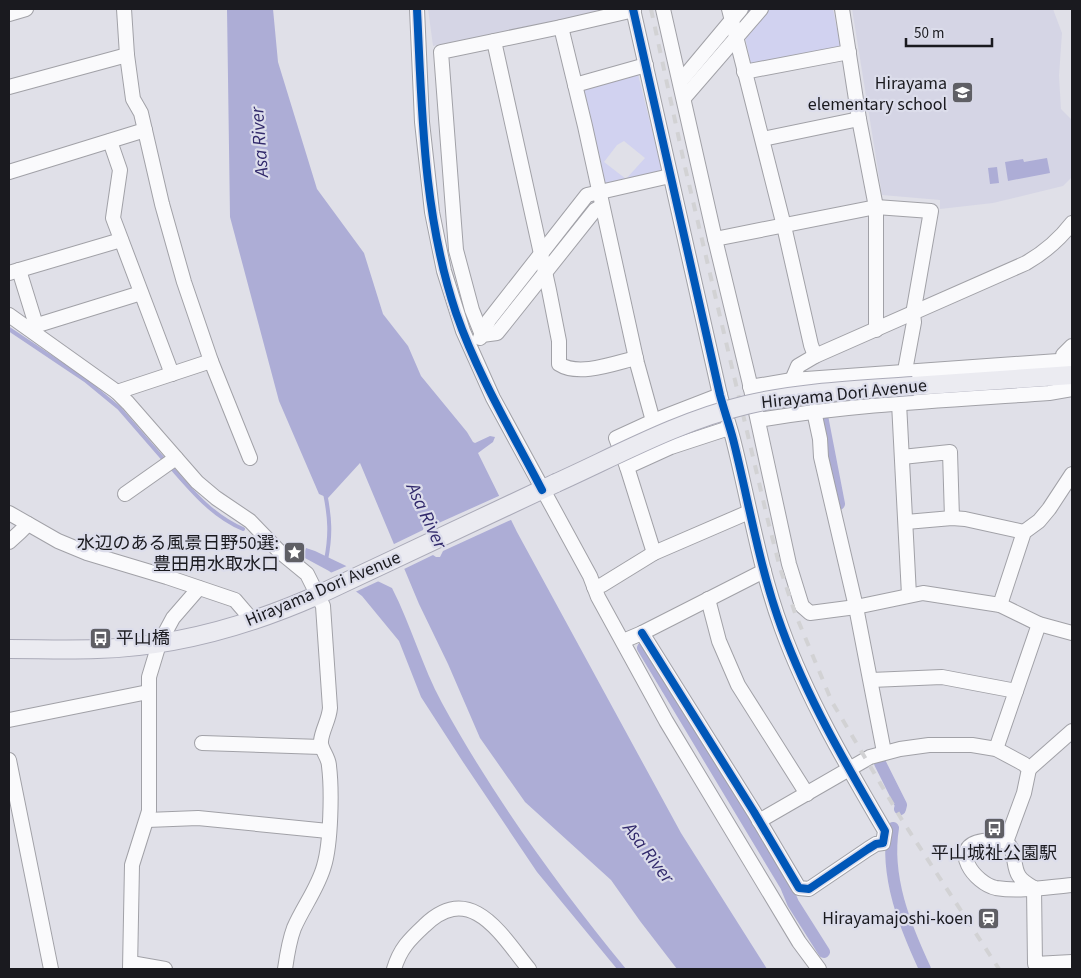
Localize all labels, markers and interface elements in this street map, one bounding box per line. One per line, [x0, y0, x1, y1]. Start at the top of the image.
scale bar [906, 15, 992, 47]
text: 50 m [914, 23, 944, 44]
place label: Hirayama elementary school [808, 71, 947, 117]
school or university icon: Hirayama elementary school [951, 81, 975, 105]
water label: Asa River [244, 104, 276, 179]
street label: Hirayama Dori Avenue [760, 373, 928, 415]
water label: Asa River [398, 477, 454, 555]
place label: 水辺のある風景日野50選: 豊田用水取水口 [77, 531, 279, 577]
place icon: 水辺のある風景日野50選: 豊田用水取水口 [283, 541, 307, 565]
street label: Hirayama Dori Avenue [242, 545, 405, 633]
bus stop icon: 平山橋 [88, 626, 112, 650]
place label: 平山橋 [116, 626, 170, 651]
water label: Asa River [615, 816, 681, 890]
bus stop icon: 平山城祉公園駅 [982, 816, 1006, 840]
place label: 平山城祉公園駅 [931, 841, 1057, 866]
place label: Hirayamajoshi-koen [822, 906, 973, 931]
station icon: Hirayamajoshi-koen [977, 906, 1001, 930]

